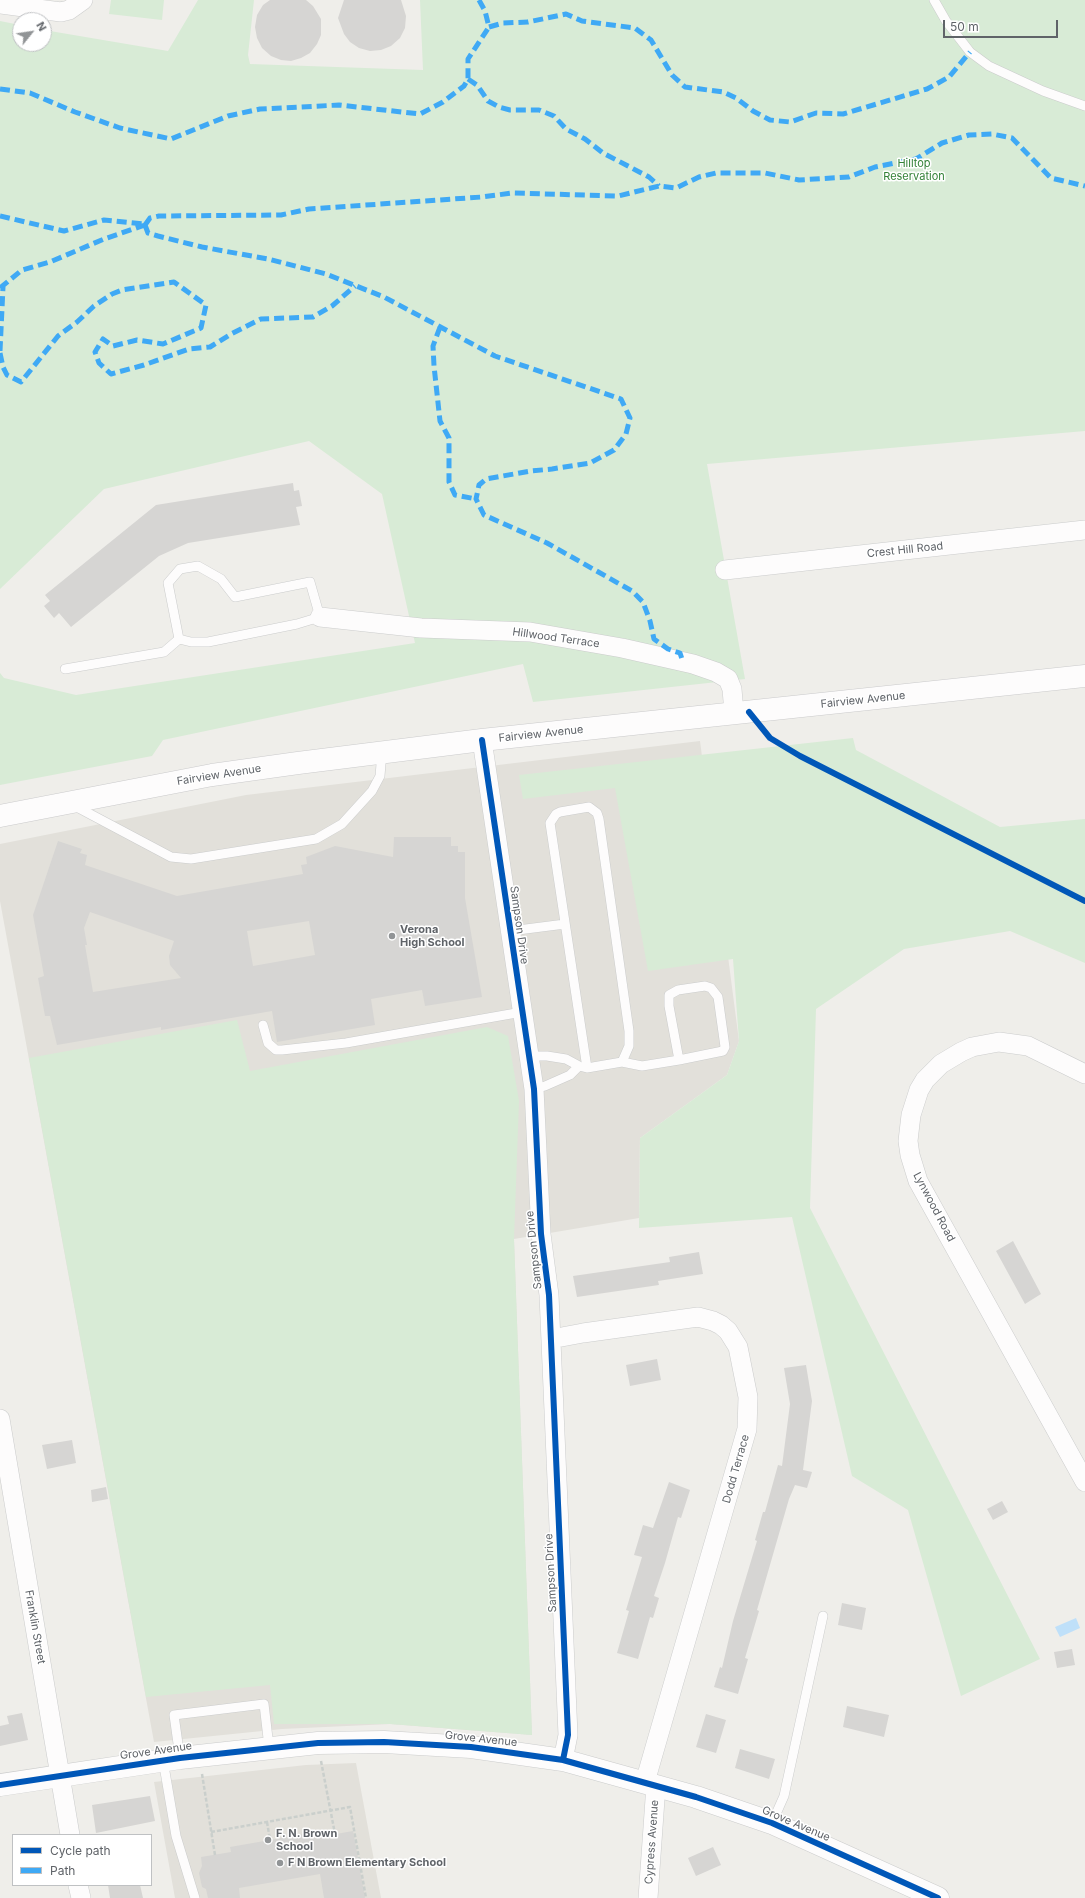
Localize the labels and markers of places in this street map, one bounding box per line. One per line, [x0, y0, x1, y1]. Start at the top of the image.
place label: Verona High School [400, 923, 465, 949]
marker: Verona High School [387, 931, 397, 941]
place label: F. N. Brown School [276, 1827, 337, 1853]
marker: F. N. Brown School [263, 1835, 273, 1845]
place label: F N Brown Elementary School [288, 1856, 446, 1870]
marker: F N Brown Elementary School [275, 1858, 285, 1868]

